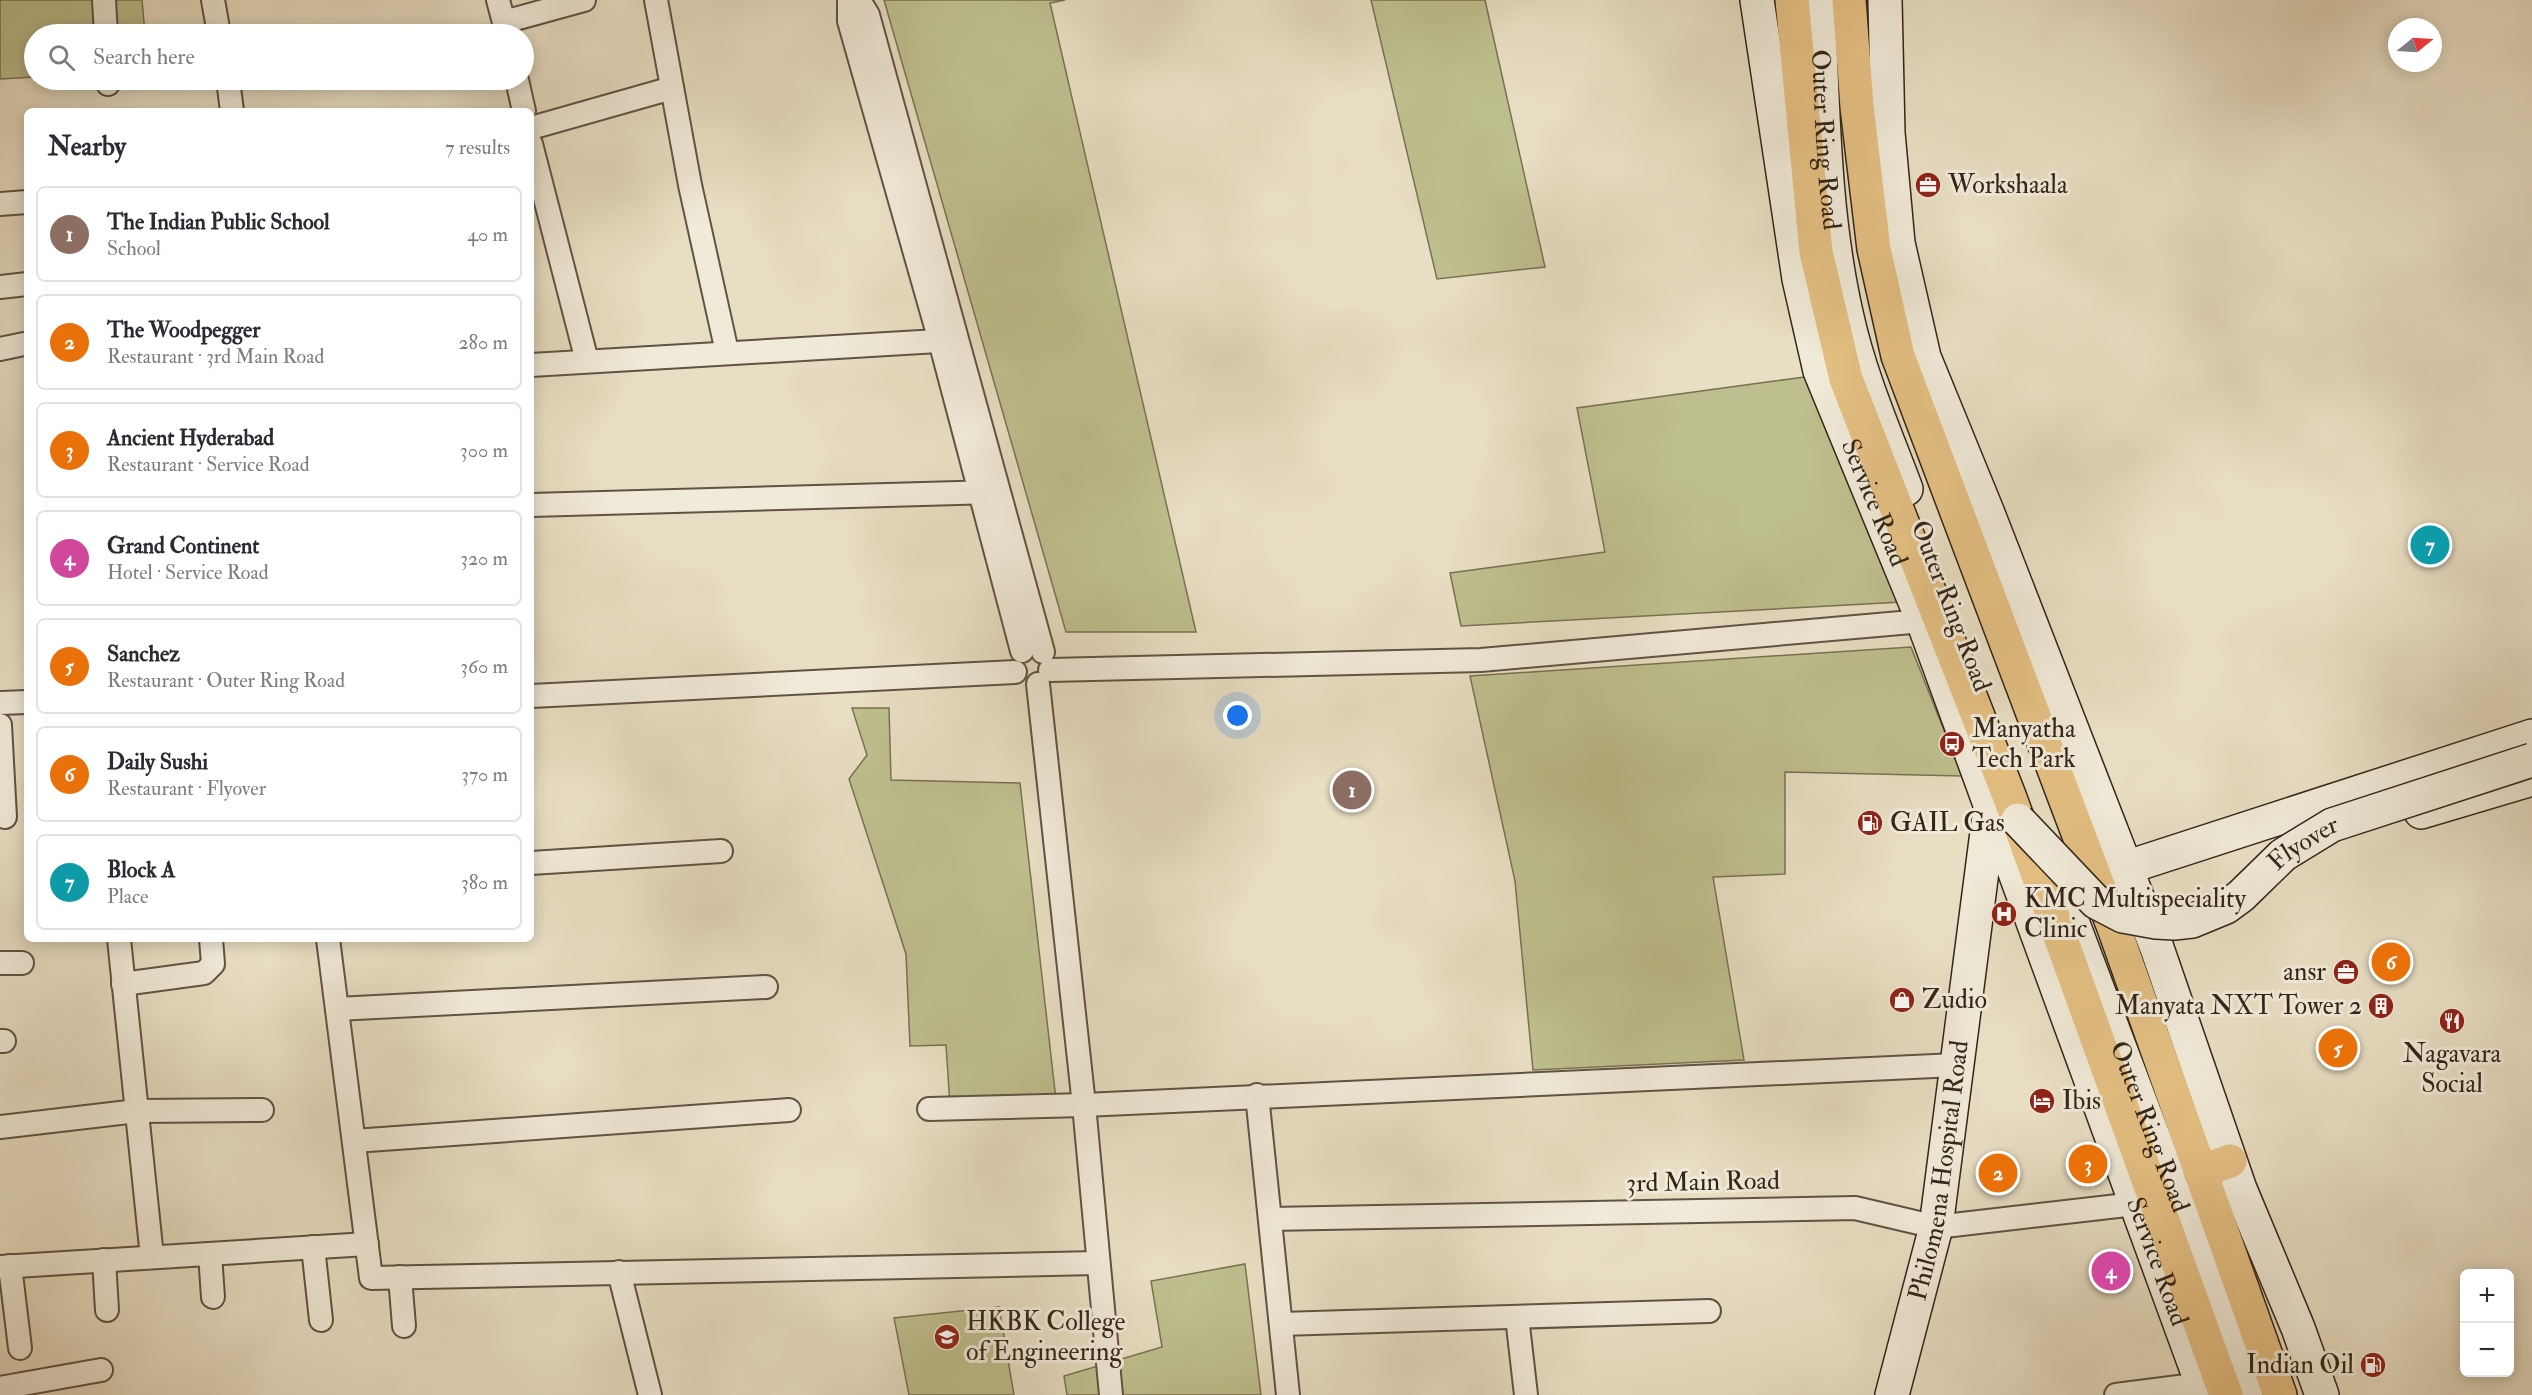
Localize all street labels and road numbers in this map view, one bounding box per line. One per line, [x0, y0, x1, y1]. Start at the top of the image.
street label: Outer Ring Road [1804, 49, 1848, 232]
street label: Service Road [1834, 434, 1915, 571]
street label: Outer Ring Road [1904, 516, 1998, 696]
street label: Flyover [2261, 808, 2342, 877]
street label: Outer Ring Road [2103, 1037, 2197, 1217]
street label: Philomena Hospital Road [1901, 1038, 1976, 1304]
street label: 3rd Main Road [1626, 1165, 1780, 1199]
street label: Service Road [2119, 1193, 2195, 1330]

